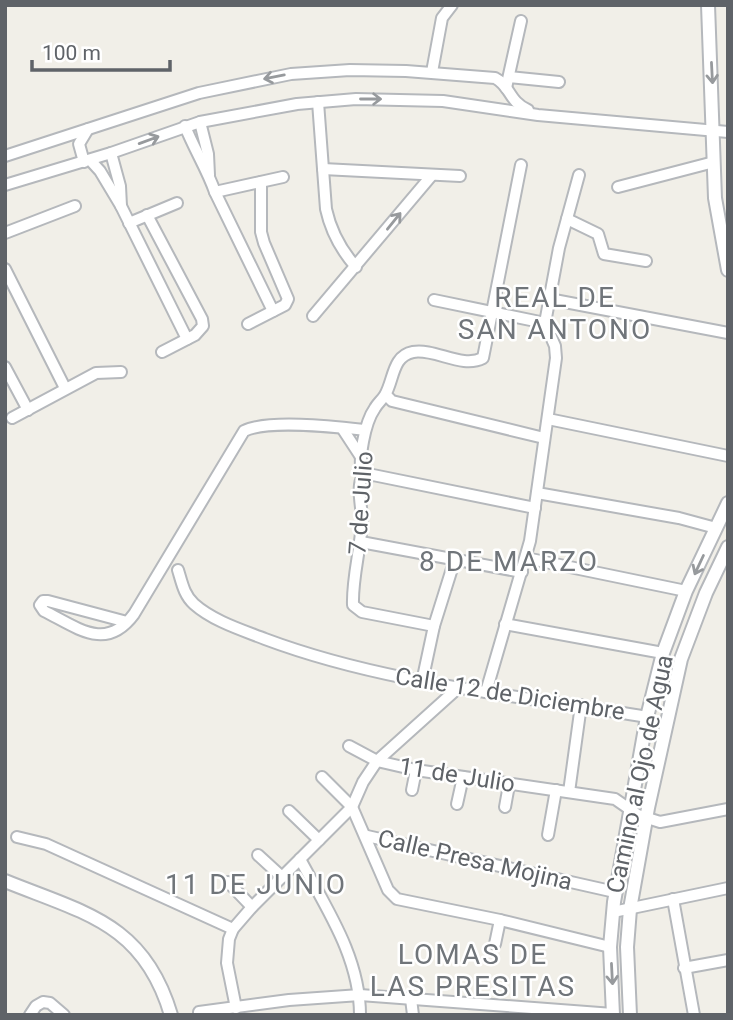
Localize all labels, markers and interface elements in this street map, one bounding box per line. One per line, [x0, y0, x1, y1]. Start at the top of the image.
scale bar [32, 28, 170, 72]
text: 100 m [42, 41, 101, 65]
one-way arrow [705, 62, 718, 85]
one-way arrow [263, 71, 286, 85]
one-way arrow [359, 92, 382, 106]
one-way arrow [137, 133, 159, 145]
one-way arrow [386, 212, 401, 230]
district label: REAL DE SAN ANTONO [458, 281, 652, 346]
street label: 7 de Julio [343, 450, 379, 556]
district label: 8 DE MARZO [419, 545, 599, 578]
one-way arrow [691, 554, 705, 575]
street label: Camino al Ojo de Agua [601, 652, 679, 896]
street label: Calle 12 de Diciembre [393, 662, 627, 726]
street label: 11 de Julio [397, 752, 517, 798]
street label: Calle Presa Mojina [375, 824, 575, 896]
district label: 11 DE JUNIO [165, 868, 347, 901]
district label: LOMAS DE LAS PRESITAS [370, 938, 576, 1003]
one-way arrow [605, 962, 618, 985]

